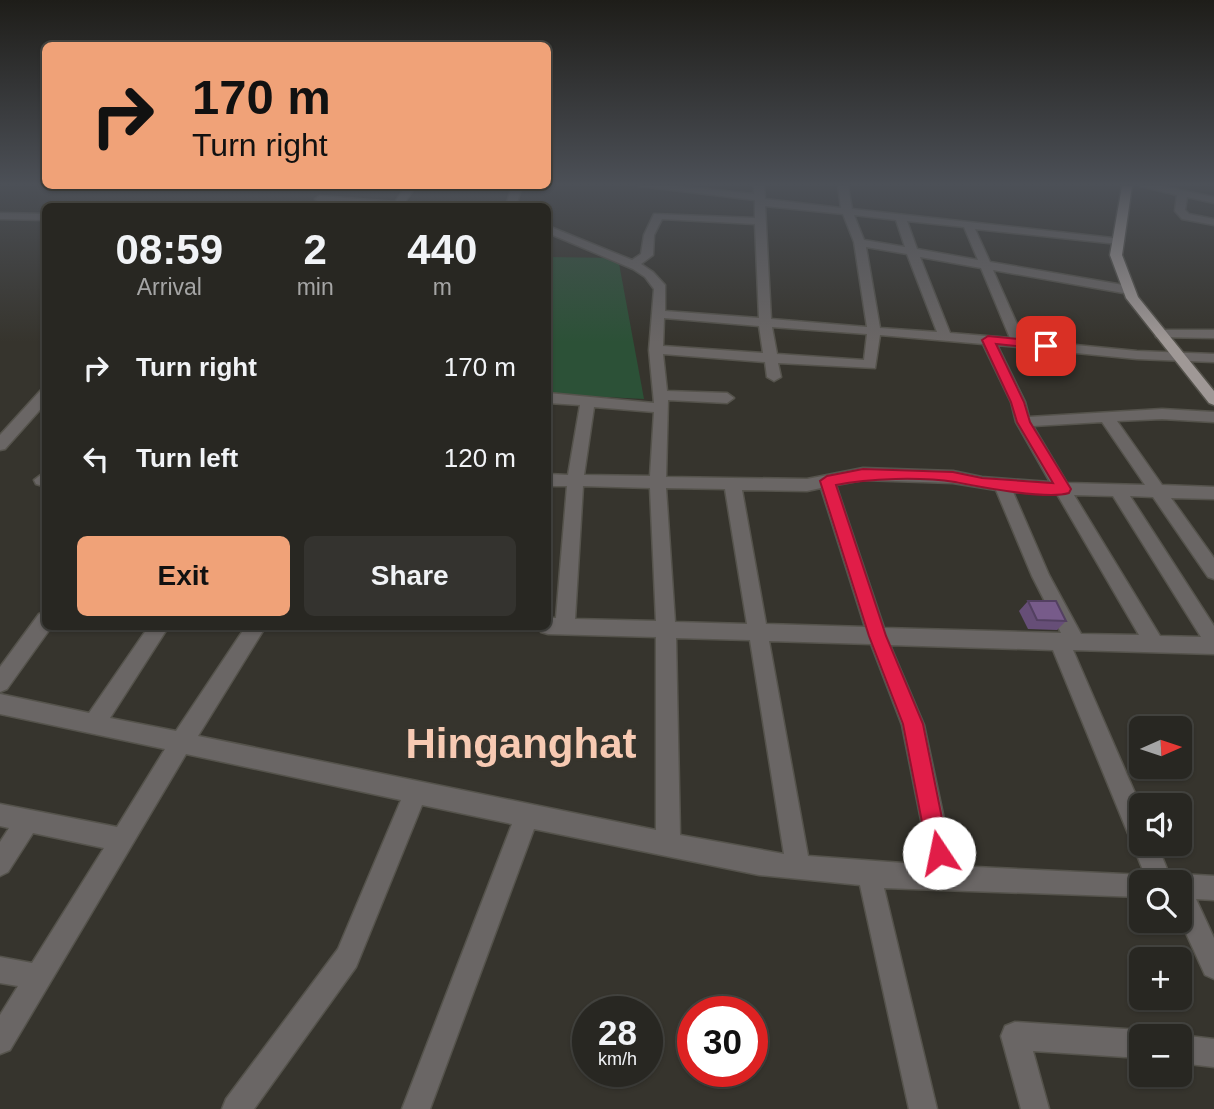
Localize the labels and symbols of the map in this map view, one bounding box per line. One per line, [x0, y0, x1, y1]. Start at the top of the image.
pin [1016, 316, 1076, 376]
north arrow [1129, 716, 1192, 779]
district label: Hinganghat [406, 720, 637, 767]
position arrow [902, 816, 976, 890]
speed limit sign: 30 [677, 996, 768, 1087]

